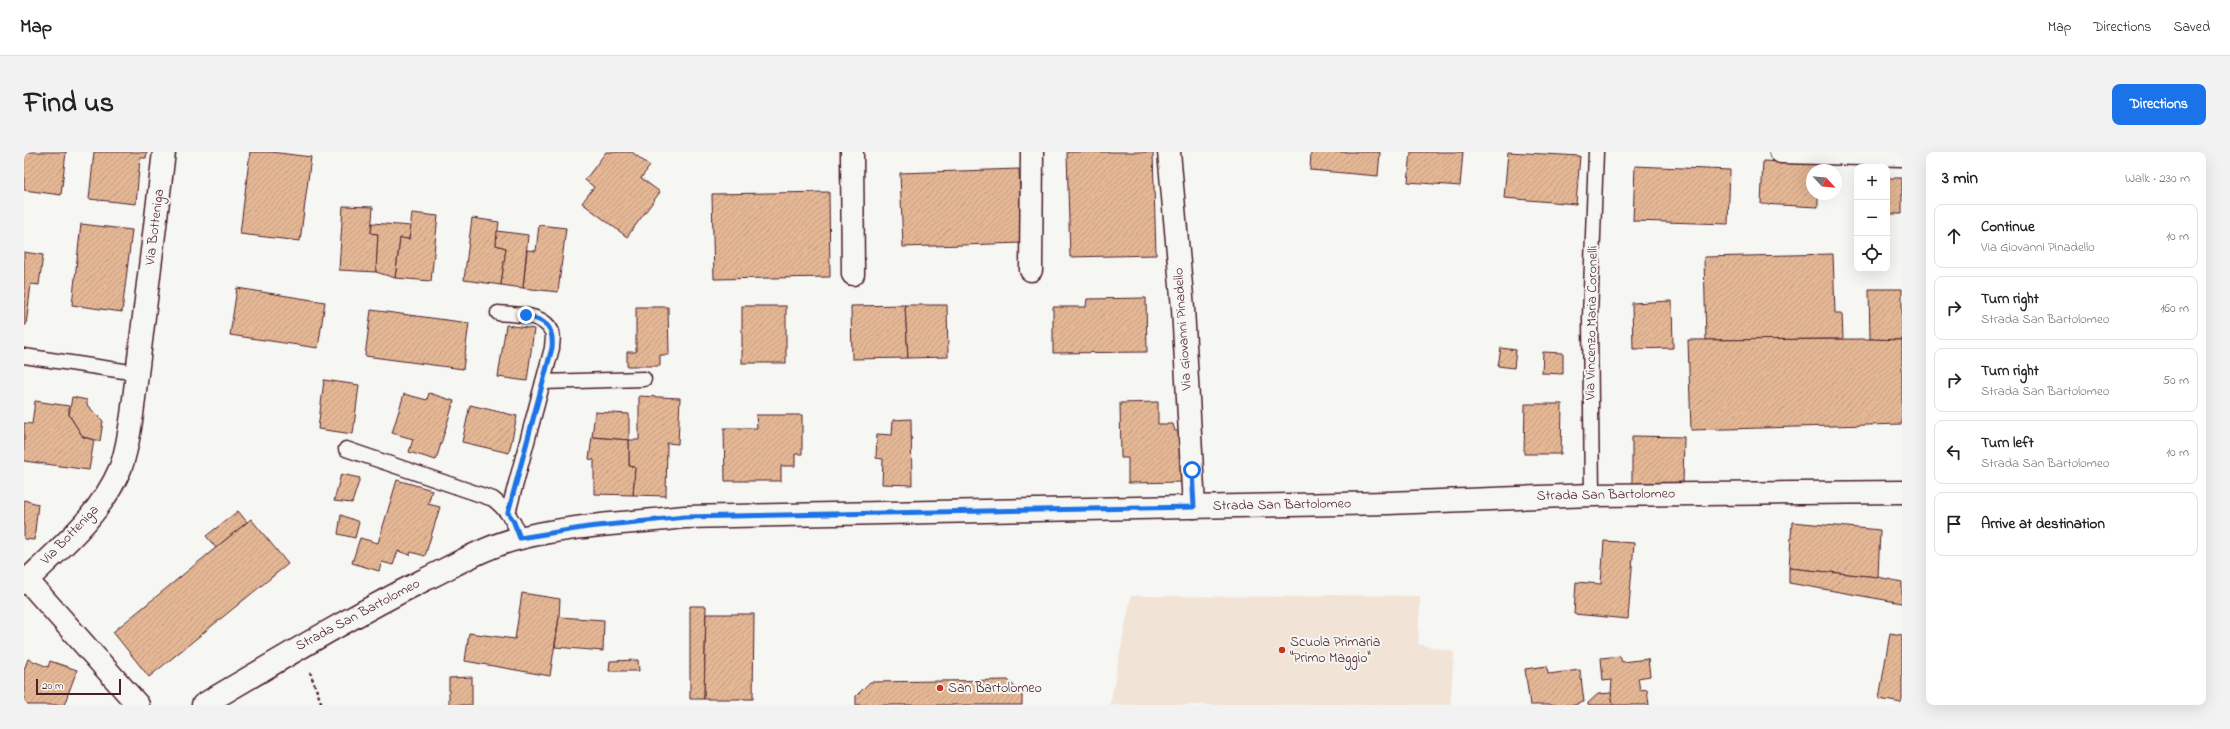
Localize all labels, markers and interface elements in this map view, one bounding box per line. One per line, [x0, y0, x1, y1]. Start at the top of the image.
text: Map [20, 14, 52, 41]
text: Map [2048, 17, 2071, 38]
text: Directions [2093, 17, 2151, 38]
text: Saved [2173, 17, 2210, 38]
text: Find us [24, 84, 114, 125]
button: Directions [2112, 84, 2206, 125]
north arrow [1806, 164, 1842, 200]
map controls [1854, 164, 1890, 272]
button: + [1854, 164, 1890, 200]
text: 3 min [1942, 166, 1978, 191]
text: Walk · 230 m [2125, 169, 2190, 188]
street label: Via Botteniga [140, 188, 171, 267]
button: − [1854, 200, 1890, 236]
text: Continue [1981, 216, 2035, 238]
icon: ahead [1943, 225, 1965, 247]
text: 10 m [2166, 227, 2189, 246]
button: locate [1854, 236, 1890, 272]
text: Via Giovanni Pinadello [1981, 238, 2095, 257]
street label: Via Vincenzo Maria Coronelli [1580, 246, 1604, 401]
street label: Via Giovanni Pinadello [1168, 267, 1198, 392]
text: Turn right [1981, 288, 2039, 310]
icon: right [1943, 297, 1965, 319]
text: 160 m [2160, 299, 2189, 318]
route end [517, 306, 535, 324]
text: Strada San Bartolomeo [1981, 310, 2110, 329]
text: Turn right [1981, 360, 2039, 382]
icon: right [1943, 369, 1965, 391]
text: 50 m [2163, 371, 2189, 390]
text: Strada San Bartolomeo [1981, 382, 2110, 401]
text: Turn left [1981, 432, 2034, 454]
icon: left [1943, 441, 1965, 463]
text: 10 m [2166, 443, 2189, 462]
text: Strada San Bartolomeo [1981, 454, 2110, 473]
route start [1183, 461, 1201, 479]
street label: Strada San Bartolomeo [1537, 483, 1675, 507]
street label: Strada San Bartolomeo [1213, 493, 1351, 517]
street label: Via Botteniga [35, 500, 105, 571]
icon: arrive [1943, 513, 1965, 535]
text: Arrive at destination [1981, 513, 2105, 535]
street label: Strada San Bartolomeo [292, 573, 424, 657]
place label: Scuola Primaria "Primo Maggio" [1290, 632, 1380, 670]
marker: Scuola Primaria "Primo Maggio" [1277, 645, 1287, 655]
scale bar [36, 677, 121, 696]
text: 20 m [42, 678, 64, 694]
place label: San Bartolomeo [948, 678, 1042, 699]
marker: San Bartolomeo [935, 683, 945, 693]

